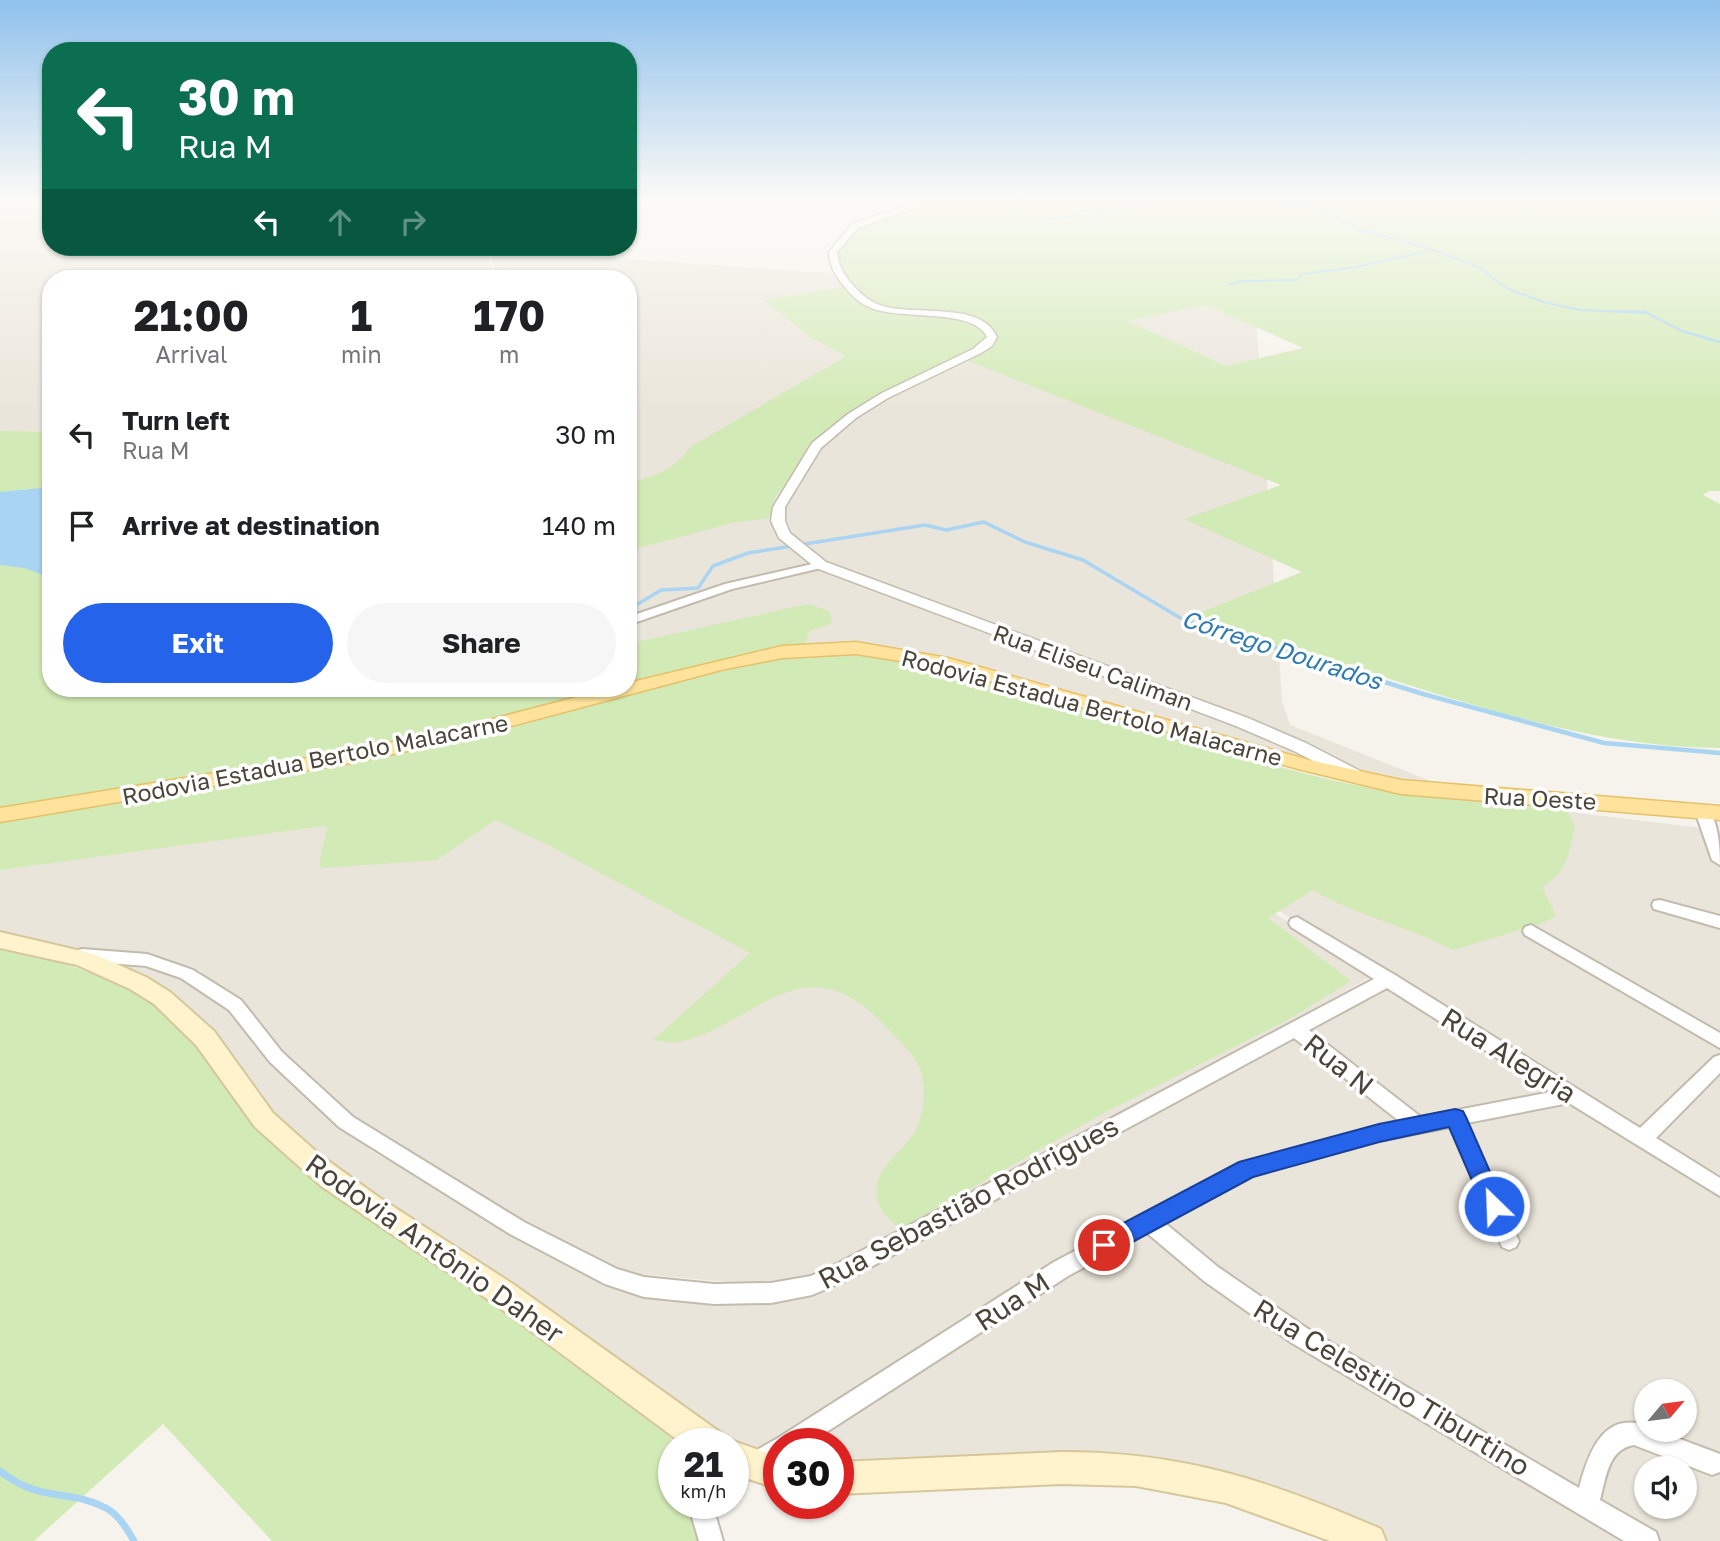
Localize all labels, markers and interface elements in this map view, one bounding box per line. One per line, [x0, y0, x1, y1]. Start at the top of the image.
text: 30 m [178, 67, 295, 126]
icon: left [63, 70, 154, 161]
text: Rua M [178, 127, 272, 165]
icon: left [248, 203, 286, 241]
icon: ahead [321, 203, 359, 241]
icon: right [394, 203, 432, 241]
text: 21:00 [134, 290, 249, 340]
text: 1 [350, 290, 372, 340]
text: 170 [473, 290, 545, 340]
text: Arrival [155, 340, 227, 368]
text: min [341, 340, 382, 368]
text: m [499, 340, 519, 368]
text: Turn left [122, 405, 230, 436]
icon: left [63, 416, 101, 454]
text: 30 m [555, 419, 616, 450]
text: Rua M [122, 436, 190, 464]
icon: arrive [63, 507, 101, 545]
text: Arrive at destination [122, 510, 380, 541]
text: 140 m [542, 510, 616, 541]
button: Exit [63, 603, 333, 683]
button: Share [347, 603, 616, 683]
water label: Córrego Dourados [1178, 603, 1387, 696]
street label: Rua Eliseu Caliman [989, 618, 1197, 716]
street label: Rodovia Estadua Bertolo Malacarne [899, 643, 1285, 771]
street label: Rodovia Estadua Bertolo Malacarne [120, 708, 510, 810]
street label: Rua Oeste [1483, 781, 1597, 815]
street label: Rua Alegria [1435, 1001, 1583, 1109]
street label: Rua N [1298, 1027, 1380, 1101]
street label: Rua Sebastião Rodrigues [812, 1109, 1124, 1295]
street label: Rodovia Antônio Daher [300, 1146, 570, 1350]
position arrow [1457, 1169, 1531, 1243]
pin [1074, 1215, 1134, 1275]
icon: arrive [1085, 1226, 1123, 1264]
street label: Rua M [968, 1265, 1056, 1337]
street label: Rua Celestino Tiburtino [1248, 1291, 1536, 1483]
north arrow [1634, 1379, 1698, 1442]
map controls [1634, 1379, 1697, 1519]
speed limit sign: 30 [763, 1428, 854, 1519]
text: 21 [684, 1443, 723, 1485]
button: sound [1634, 1456, 1697, 1519]
text: km/h [681, 1480, 726, 1502]

